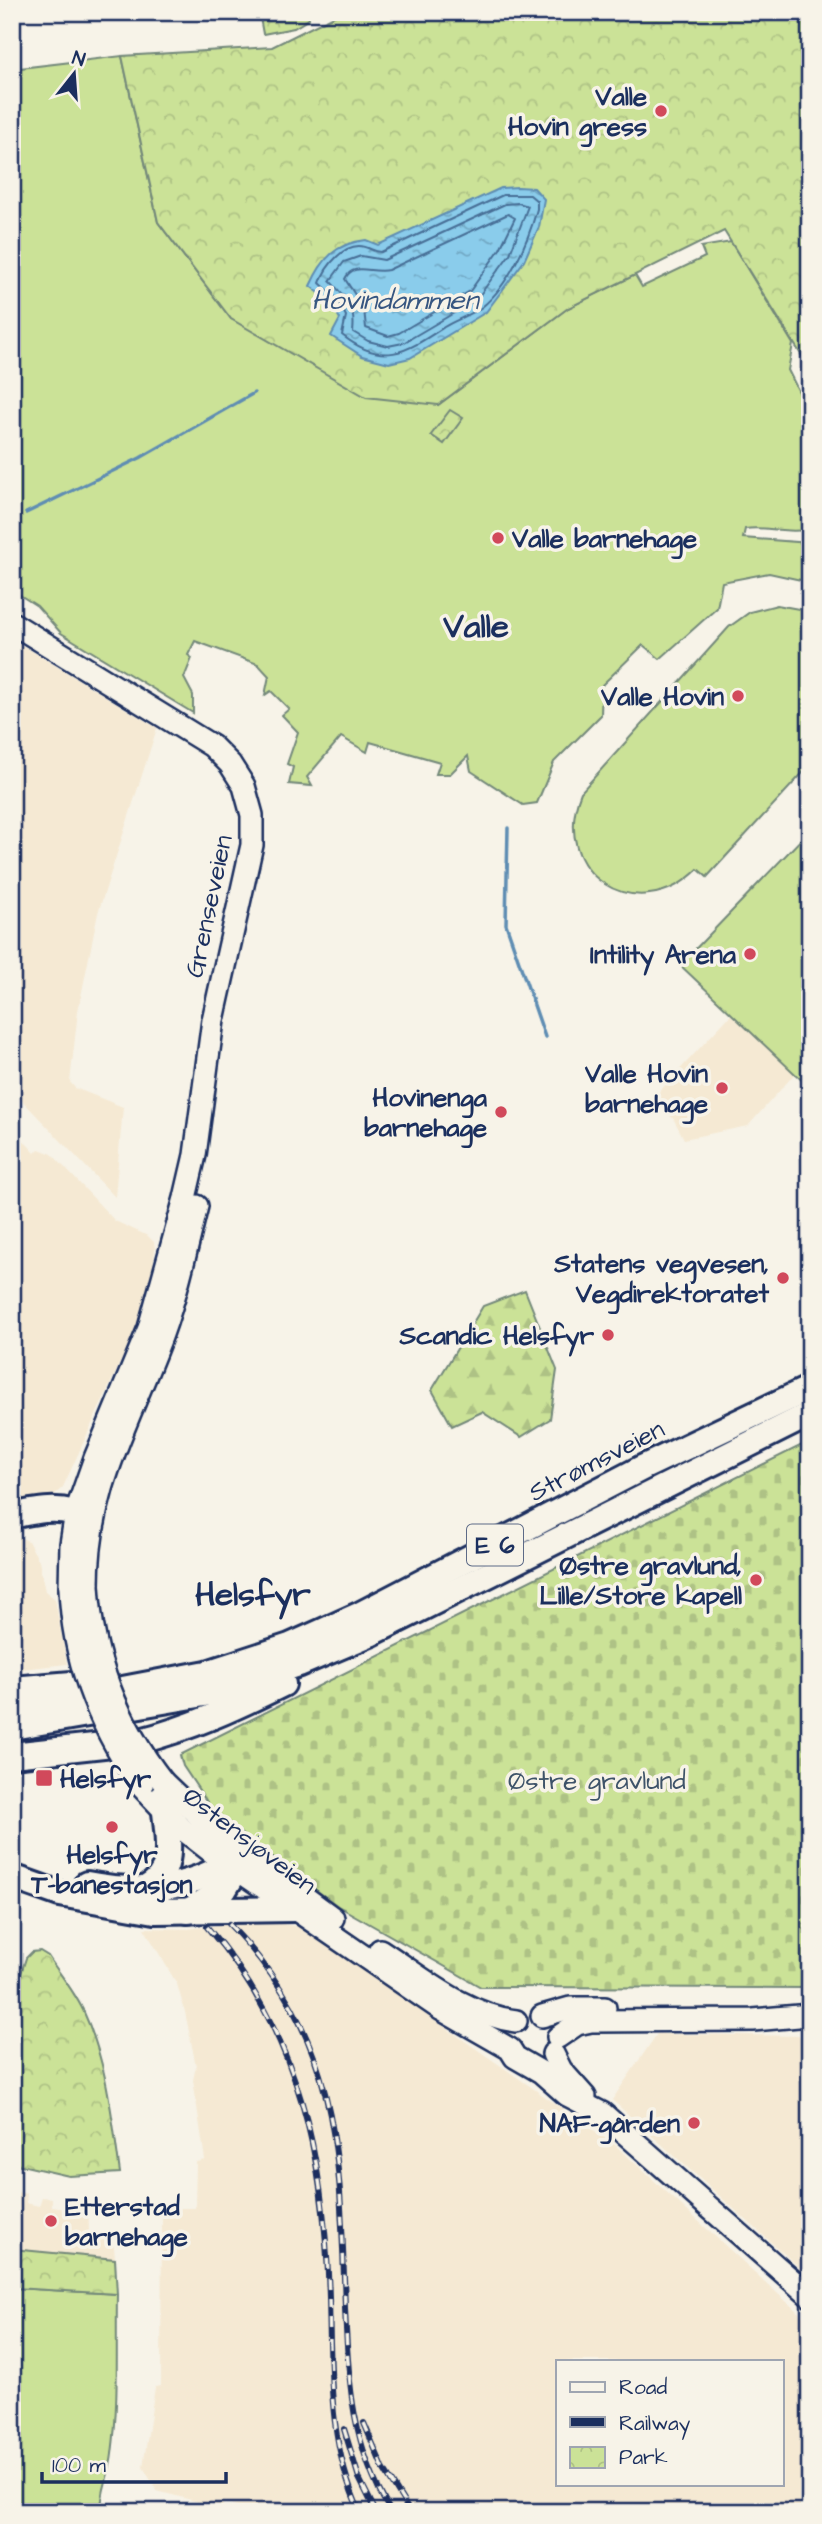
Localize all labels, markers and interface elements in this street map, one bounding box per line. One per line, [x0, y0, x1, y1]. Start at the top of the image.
north arrow [38, 38, 108, 108]
text: N [69, 45, 88, 74]
place label: Valle Hovin gress [508, 79, 647, 148]
marker: Valle Hovin gress [653, 103, 669, 119]
water label: Hovindammen [312, 281, 480, 320]
place label: Valle barnehage [511, 521, 697, 560]
marker: Valle barnehage [490, 530, 506, 546]
district label: Valle [442, 604, 509, 650]
place label: Valle Hovin [600, 679, 724, 715]
marker: Valle Hovin [730, 688, 746, 704]
street label: Grenseveien [176, 832, 242, 981]
place label: Intility Arena [590, 937, 737, 976]
marker: Intility Arena [742, 946, 758, 962]
place label: Valle Hovin barnehage [584, 1056, 708, 1125]
place label: Hovinenga barnehage [364, 1080, 488, 1149]
marker: Valle Hovin barnehage [714, 1080, 730, 1096]
marker: Hovinenga barnehage [493, 1104, 509, 1120]
place label: Statens vegvesen, Vegdirektoratet [553, 1246, 769, 1315]
marker: Statens vegvesen, Vegdirektoratet [775, 1270, 791, 1286]
place label: Scandic Helsfyr [398, 1318, 595, 1357]
marker: Scandic Helsfyr [600, 1327, 616, 1343]
street label: Strømsveien [522, 1411, 671, 1511]
road number: E 6 [467, 1525, 523, 1566]
place label: Østre gravlund, Lille/Store kapell [539, 1548, 742, 1614]
district label: Helsfyr [195, 1572, 312, 1620]
marker: Østre gravlund, Lille/Store kapell [748, 1572, 764, 1588]
place label: Helsfyr [60, 1761, 152, 1800]
park label: Østre gravlund [508, 1763, 686, 1801]
marker: Helsfyr [34, 1768, 54, 1788]
street label: Østensjøveien [175, 1779, 324, 1903]
marker: Helsfyr T-banestasjon [104, 1819, 120, 1835]
place label: Helsfyr T-banestasjon [30, 1837, 193, 1903]
place label: NAF-gården [540, 2106, 680, 2145]
marker: NAF-gården [686, 2115, 702, 2131]
place label: Etterstad barnehage [65, 2189, 188, 2258]
marker: Etterstad barnehage [43, 2213, 59, 2229]
legend [556, 2360, 784, 2486]
text: Road [619, 2373, 667, 2402]
text: Railway [619, 2409, 691, 2440]
scale bar [42, 2440, 226, 2484]
text: Park [619, 2443, 668, 2472]
text: 100 m [52, 2451, 107, 2480]

